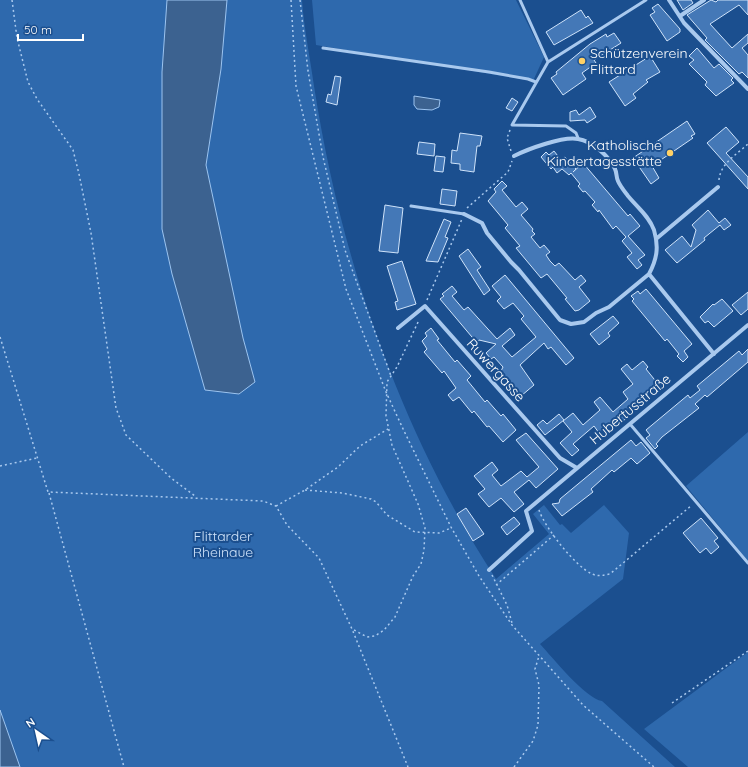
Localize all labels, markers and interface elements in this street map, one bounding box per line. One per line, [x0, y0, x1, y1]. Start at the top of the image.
scale bar [18, 16, 83, 42]
text: 50 m [24, 22, 52, 37]
place label: Schützenverein Flittard [590, 44, 688, 78]
marker: Schützenverein Flittard [577, 56, 587, 66]
place label: Katholische Kindertagesstätte [546, 136, 662, 170]
marker: Katholische Kindertagesstätte [665, 148, 675, 158]
street label: Ruwergasse [463, 335, 529, 405]
street label: Hubertusstraße [586, 370, 674, 448]
park label: Flittarder Rheinaue [193, 527, 253, 561]
north arrow [16, 711, 56, 751]
text: N [23, 715, 38, 731]

